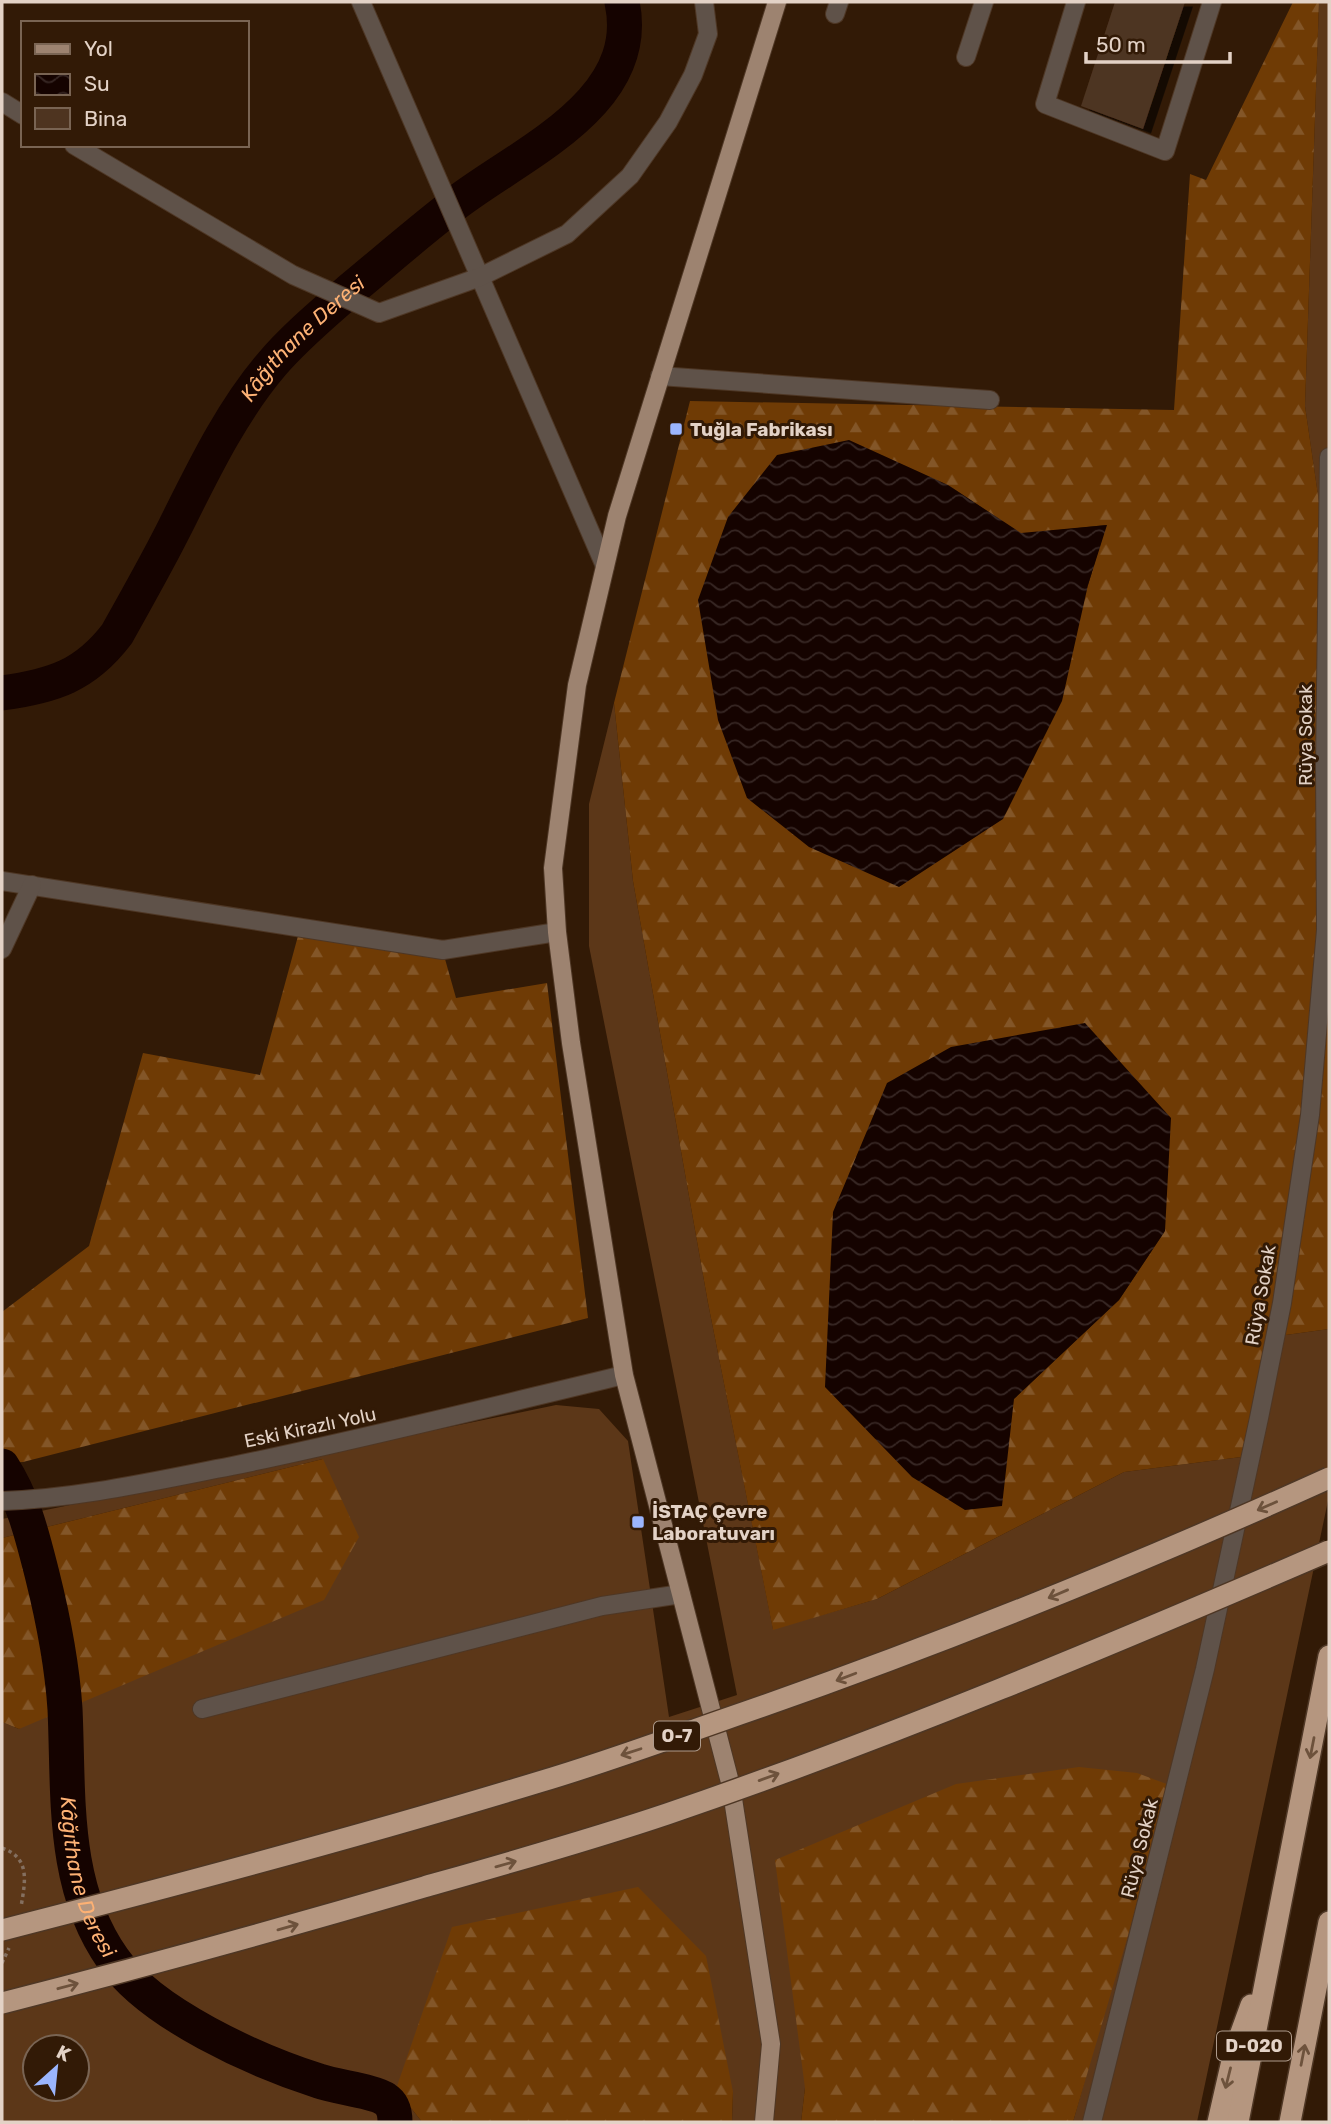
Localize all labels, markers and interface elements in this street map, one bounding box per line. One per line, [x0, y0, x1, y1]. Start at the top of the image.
legend [21, 21, 248, 147]
scale bar [1086, 21, 1230, 65]
text: 50 m [1096, 32, 1146, 57]
text: Yol [84, 36, 113, 61]
text: Su [84, 71, 110, 96]
text: Bina [84, 106, 127, 131]
water label: Kâğıthane Deresi [235, 270, 370, 406]
place label: Tuğla Fabrikası [690, 418, 833, 441]
marker: Tuğla Fabrikası [668, 421, 684, 437]
street label: Rüya Sokak [1294, 684, 1317, 786]
street label: Rüya Sokak [1240, 1243, 1281, 1347]
street label: Eski Kirazlı Yolu [242, 1402, 378, 1453]
place label: İSTAÇ Çevre Laboratuvarı [652, 1500, 775, 1545]
one-way arrow [1257, 1500, 1278, 1513]
marker: İSTAÇ Çevre Laboratuvarı [630, 1514, 646, 1530]
one-way arrow [1047, 1589, 1069, 1602]
one-way arrow [835, 1672, 857, 1684]
road number: O-7 [654, 1722, 700, 1750]
one-way arrow [1305, 1736, 1318, 1759]
one-way arrow [620, 1747, 642, 1759]
one-way arrow [757, 1770, 779, 1782]
water label: Kâğıthane Deresi [56, 1796, 122, 1963]
street label: Rüya Sokak [1116, 1796, 1163, 1900]
one-way arrow [495, 1856, 517, 1869]
one-way arrow [276, 1920, 298, 1933]
one-way arrow [56, 1979, 79, 1992]
road number: D-020 [1217, 2032, 1291, 2060]
north arrow [21, 2033, 91, 2103]
text: K [53, 2040, 75, 2067]
one-way arrow [1297, 2044, 1311, 2067]
one-way arrow [1221, 2066, 1234, 2089]

